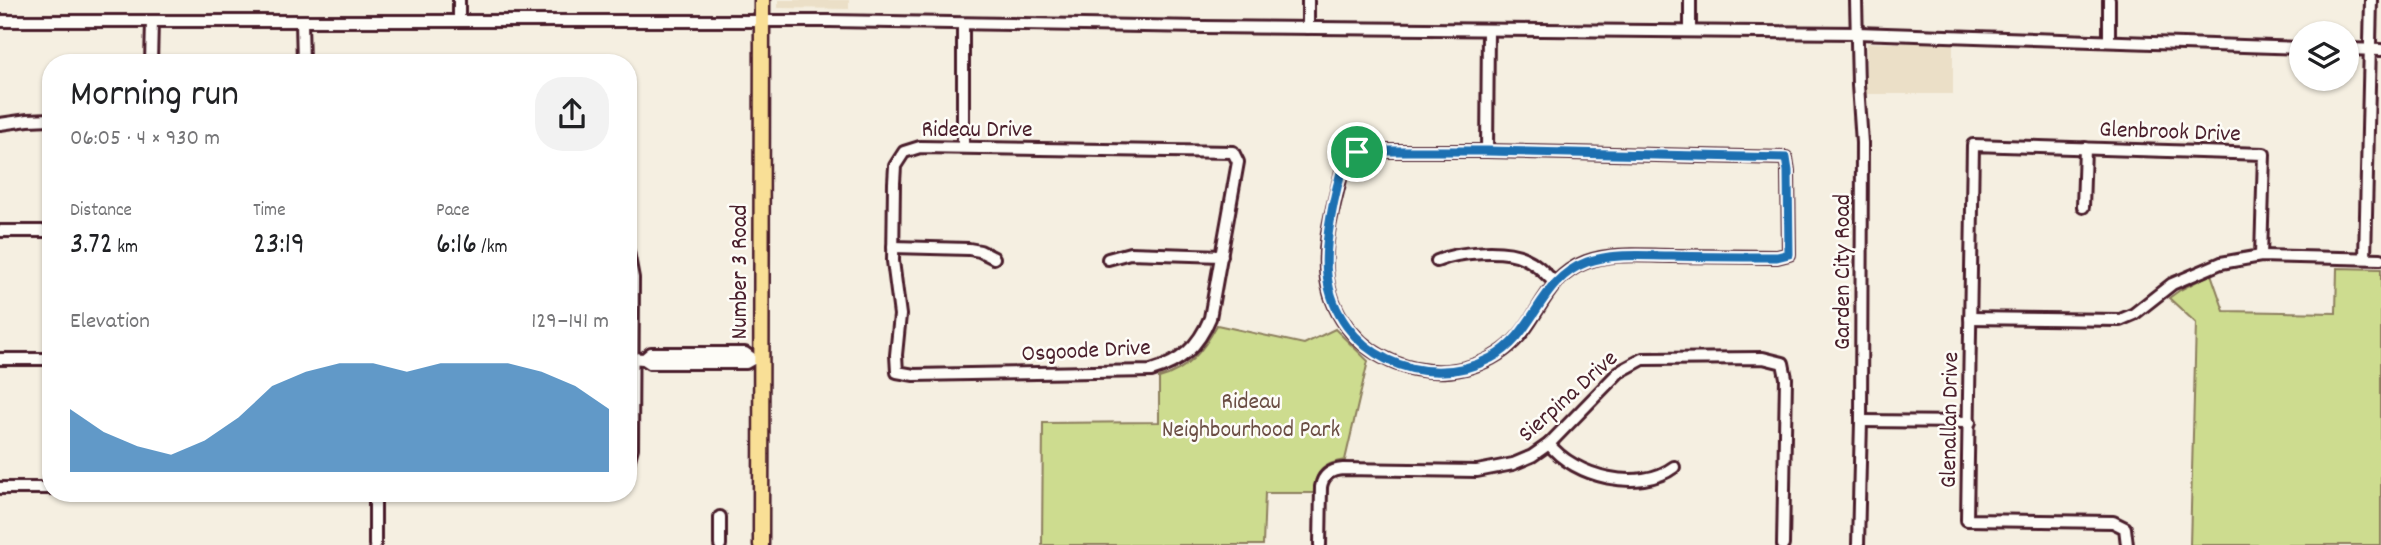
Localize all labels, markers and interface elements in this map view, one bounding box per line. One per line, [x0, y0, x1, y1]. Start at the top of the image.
map controls [2289, 21, 2359, 91]
button: layers [2289, 21, 2359, 91]
text: Morning run [70, 69, 239, 124]
button: share [535, 77, 609, 151]
street label: Rideau Drive [921, 114, 1033, 148]
street label: Glenbrook Drive [2098, 114, 2241, 152]
pin [1327, 122, 1387, 182]
text: 06:05 · 4 × 930 m [70, 123, 220, 156]
icon: arrive [1338, 133, 1376, 171]
street label: Garden City Road [1827, 194, 1861, 350]
text: Distance [70, 198, 132, 225]
text: Time [253, 198, 286, 225]
text: Pace [436, 198, 470, 225]
street label: Number 3 Road [724, 204, 758, 340]
text: 3.72 [70, 225, 113, 268]
text: 23:19 [253, 225, 305, 268]
text: 6:16 [436, 225, 477, 268]
text: km [113, 235, 138, 262]
text: /km [477, 235, 508, 262]
text: Elevation [70, 306, 150, 339]
text: 129–141 m [531, 306, 609, 339]
street label: Osgoode Drive [1021, 332, 1152, 372]
street label: Sierpina Drive [1512, 343, 1626, 451]
street label: Glenallan Drive [1933, 352, 1969, 488]
park label: Rideau Neighbourhood Park [1162, 386, 1340, 448]

